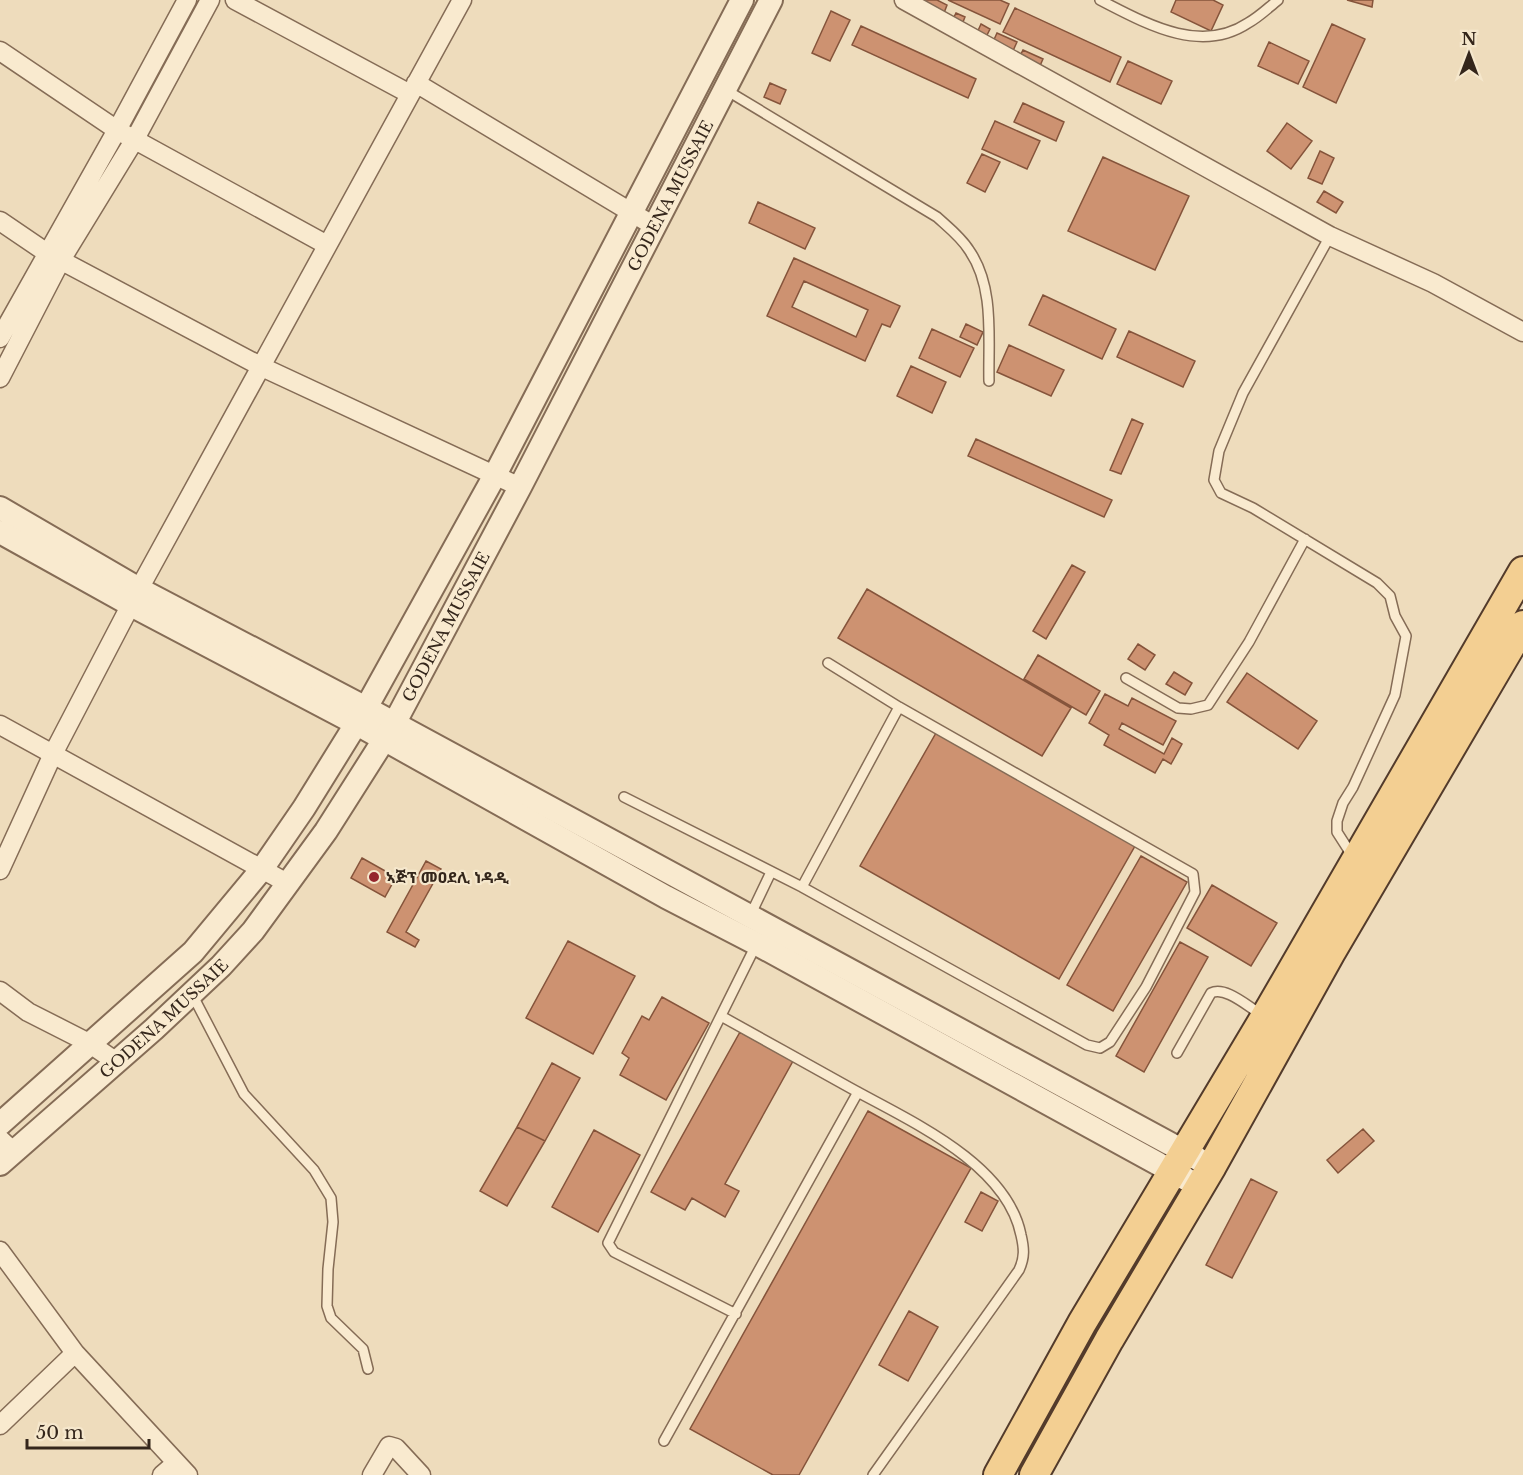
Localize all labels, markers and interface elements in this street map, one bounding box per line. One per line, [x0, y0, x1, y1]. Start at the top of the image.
north arrow [1439, 24, 1499, 84]
text: N [1461, 29, 1477, 49]
street label: GODENA MUSSAIE [623, 117, 717, 274]
street label: GODENA MUSSAIE [398, 548, 494, 705]
place label: ኣጅፕ መዐደሊ ነዳዲ [386, 867, 509, 887]
marker: ኣጅፕ መዐደሊ ነዳዲ [367, 870, 381, 884]
street label: GODENA MUSSAIE [95, 955, 232, 1082]
scale bar [27, 1412, 148, 1450]
text: 50 m [36, 1422, 84, 1444]

